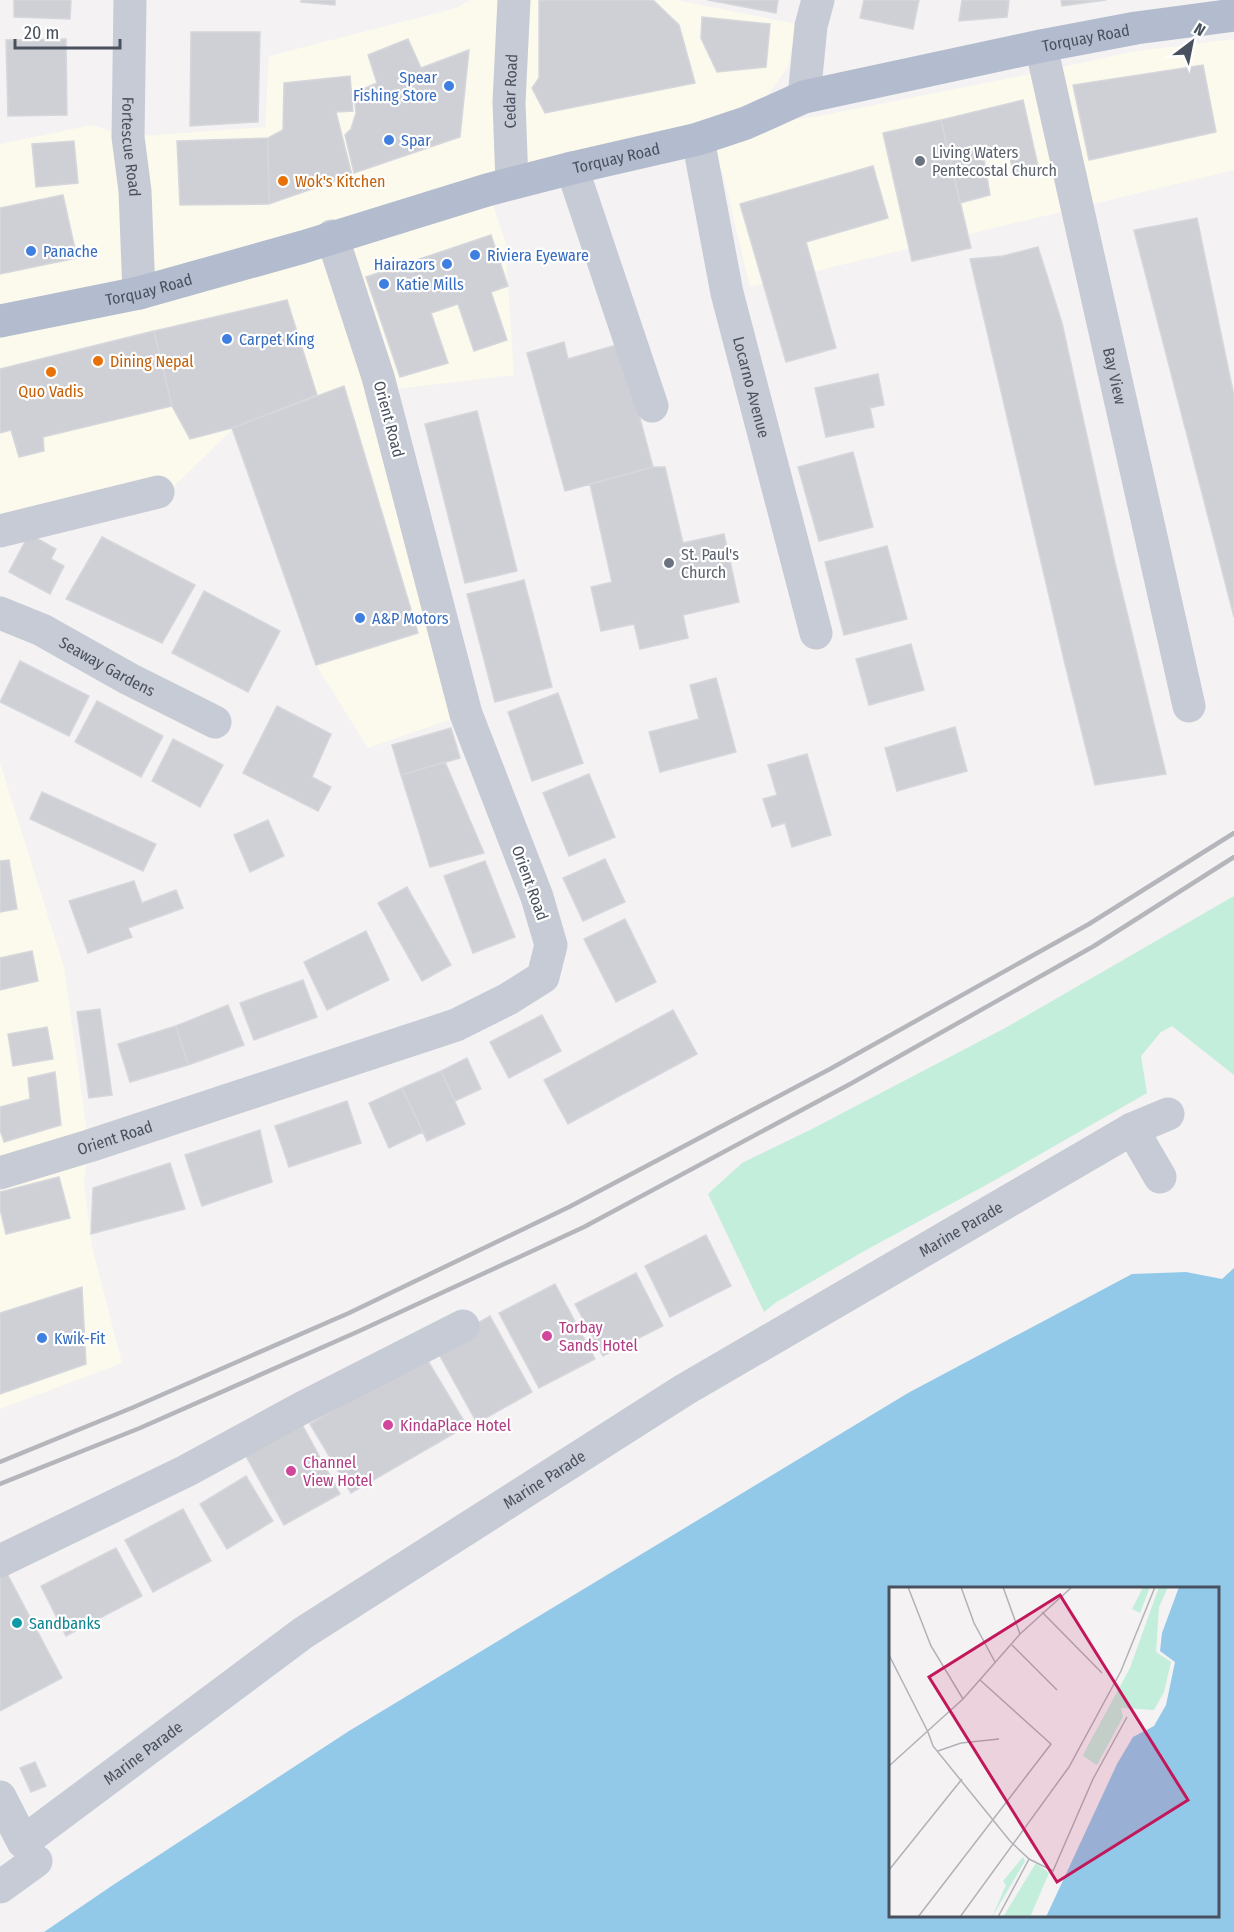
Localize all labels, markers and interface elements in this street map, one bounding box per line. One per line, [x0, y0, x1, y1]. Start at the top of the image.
scale bar [15, 12, 120, 50]
north arrow [1162, 12, 1222, 72]
text: N [1191, 19, 1209, 40]
street label: Torquay Road [1040, 20, 1131, 55]
text: 20 m [24, 22, 59, 44]
street label: Cedar Road [499, 53, 521, 129]
place label: Spear Fishing Store [353, 68, 437, 105]
marker: Spear Fishing Store [442, 79, 456, 93]
street label: Fortescue Road [118, 97, 145, 197]
place label: Spar [401, 131, 431, 150]
marker: Spar [382, 133, 396, 147]
street label: Torquay Road [571, 139, 662, 177]
place label: Living Waters Pentecostal Church [932, 143, 1057, 180]
marker: Living Waters Pentecostal Church [913, 154, 927, 168]
place label: Wok's Kitchen [295, 172, 385, 191]
marker: Wok's Kitchen [276, 174, 290, 188]
place label: Panache [43, 242, 98, 261]
marker: Panache [24, 244, 38, 258]
place label: Riviera Eyeware [487, 246, 589, 265]
marker: Riviera Eyeware [468, 248, 482, 262]
place label: Hairazors [374, 255, 435, 274]
marker: Hairazors [440, 257, 454, 271]
street label: Torquay Road [104, 269, 194, 309]
place label: Katie Mills [396, 275, 464, 294]
marker: Katie Mills [377, 277, 391, 291]
place label: Carpet King [239, 330, 315, 349]
marker: Carpet King [220, 332, 234, 346]
street label: Locarno Avenue [729, 334, 774, 440]
street label: Bay View [1099, 345, 1131, 407]
place label: Dining Nepal [110, 352, 193, 371]
marker: Dining Nepal [91, 354, 105, 368]
marker: Quo Vadis [44, 365, 58, 379]
street label: Orient Road [370, 379, 408, 459]
place label: Quo Vadis [18, 382, 84, 401]
place label: St. Paul's Church [681, 545, 739, 582]
marker: St. Paul's Church [662, 556, 676, 570]
place label: A&P Motors [372, 609, 449, 628]
marker: A&P Motors [353, 611, 367, 625]
street label: Seaway Gardens [56, 632, 158, 700]
street label: Orient Road [508, 843, 552, 923]
street label: Orient Road [75, 1116, 155, 1159]
street label: Marine Parade [915, 1197, 1006, 1261]
place label: Torbay Sands Hotel [559, 1318, 638, 1355]
place label: Kwik-Fit [54, 1329, 106, 1348]
marker: Torbay Sands Hotel [540, 1329, 554, 1343]
marker: Kwik-Fit [35, 1331, 49, 1345]
place label: KindaPlace Hotel [400, 1416, 511, 1435]
marker: KindaPlace Hotel [381, 1418, 395, 1432]
street label: Marine Parade [500, 1446, 589, 1512]
place label: Channel View Hotel [303, 1453, 373, 1490]
marker: Channel View Hotel [284, 1464, 298, 1478]
inset map [889, 1587, 1219, 1917]
place label: Sandbanks [29, 1614, 101, 1633]
marker: Sandbanks [10, 1616, 24, 1630]
street label: Marine Parade [100, 1717, 186, 1788]

